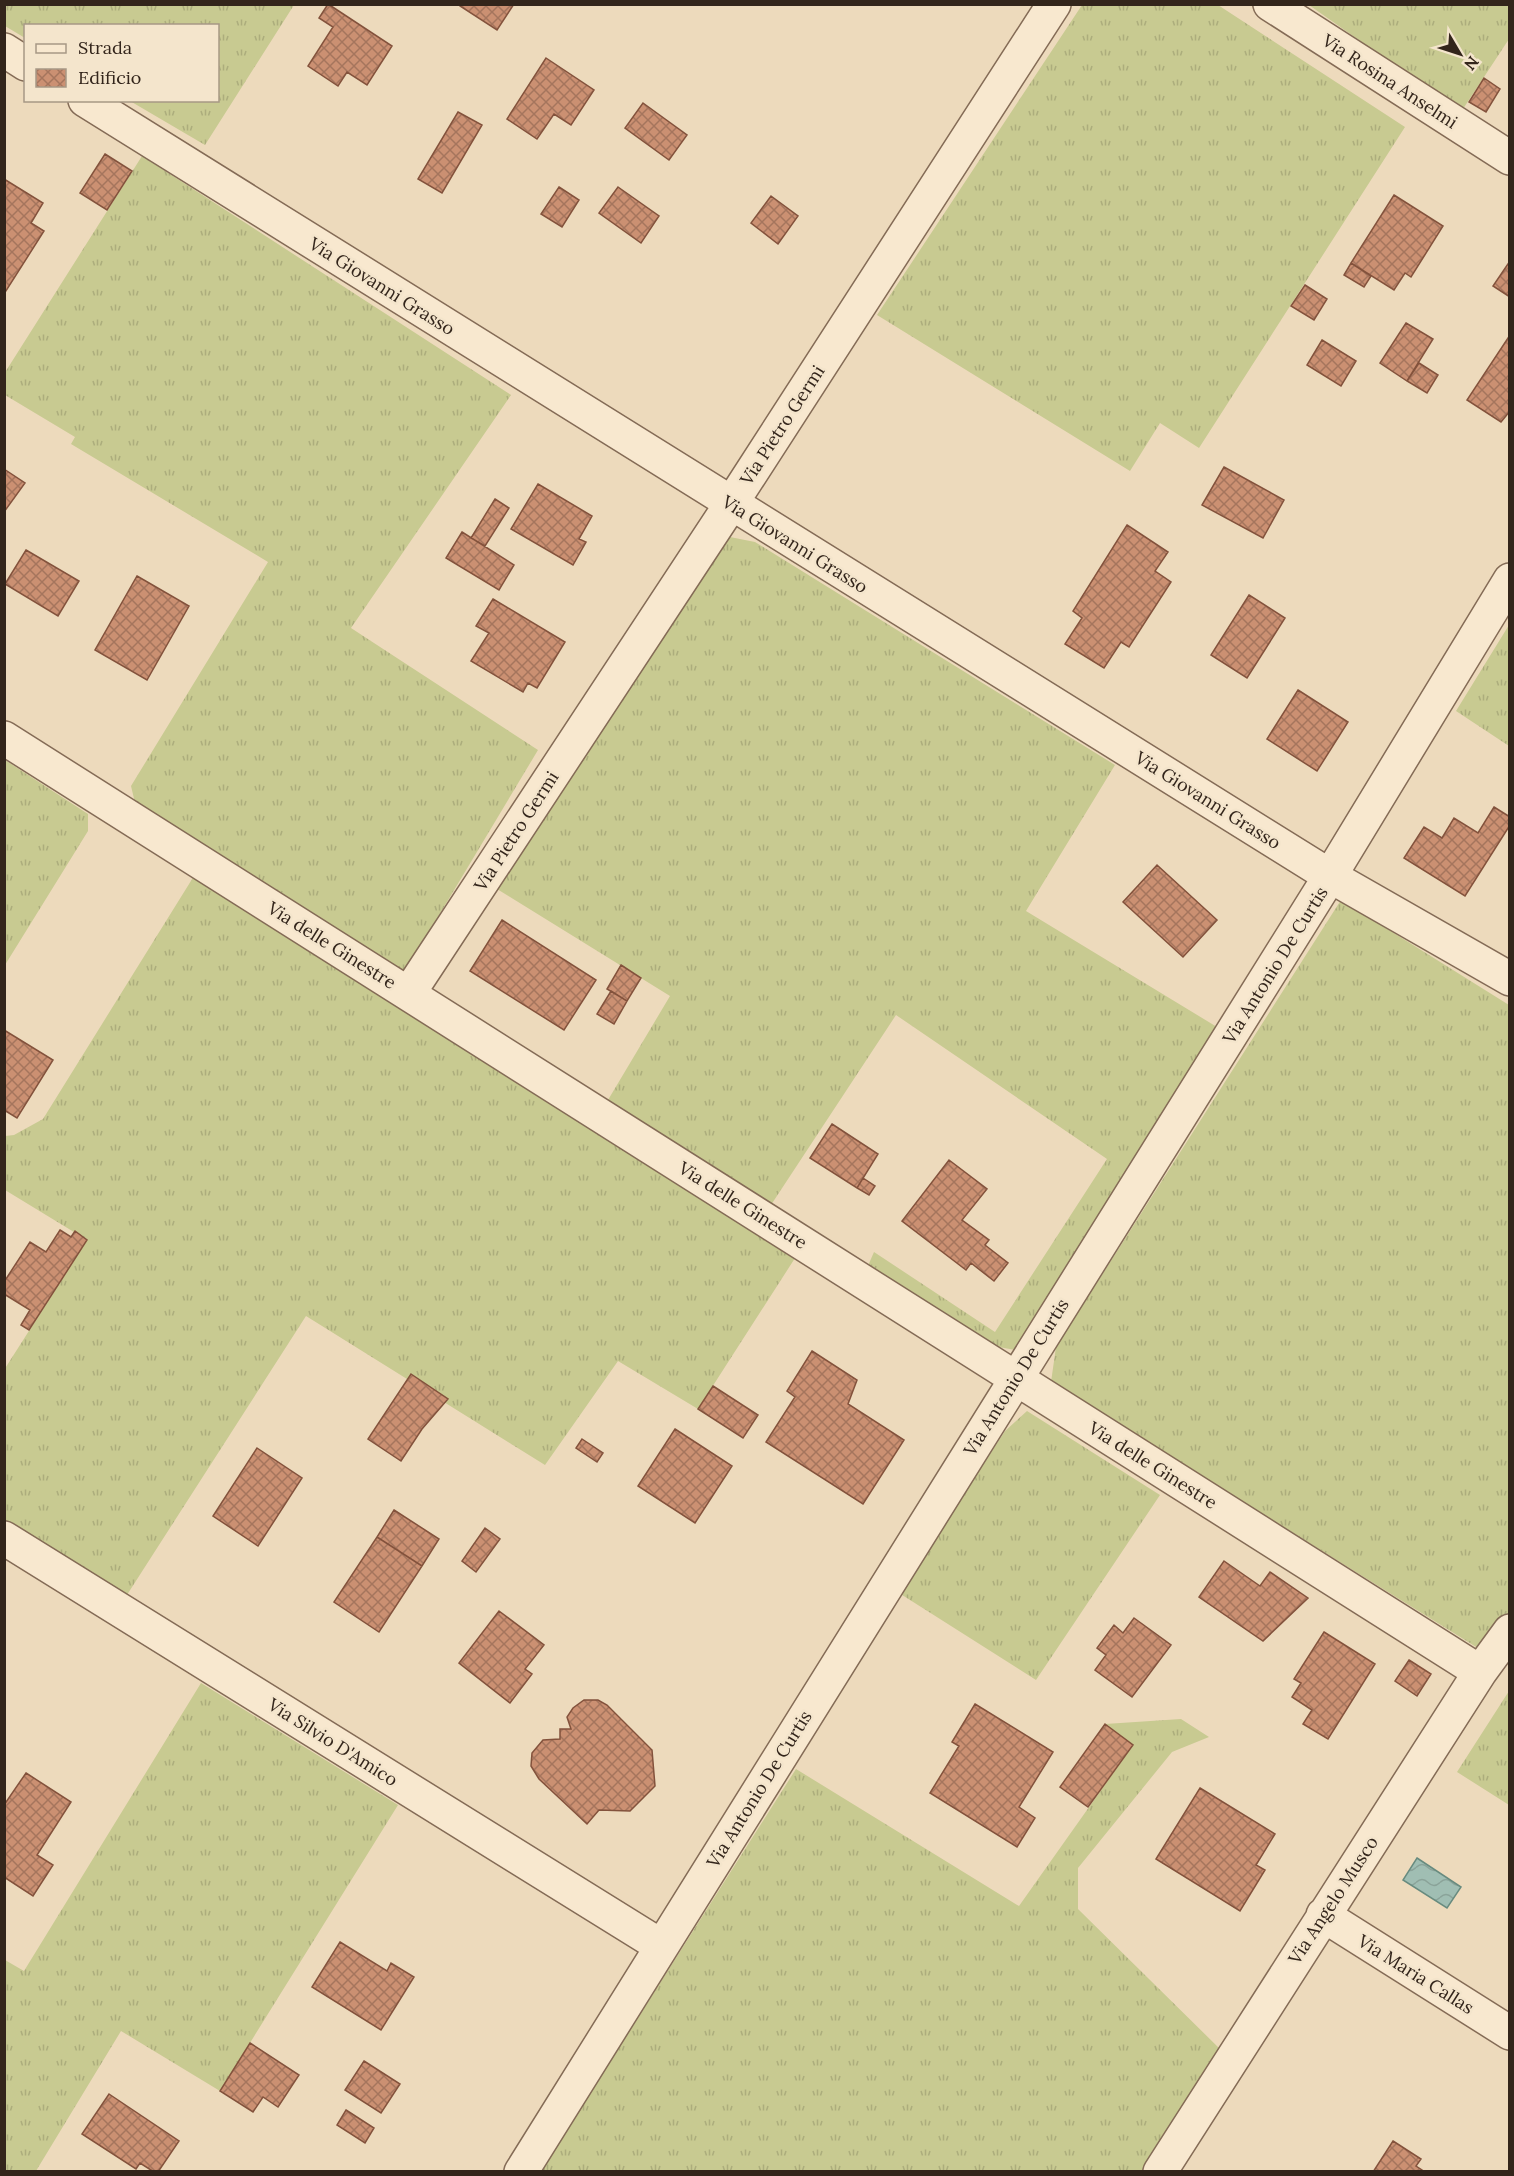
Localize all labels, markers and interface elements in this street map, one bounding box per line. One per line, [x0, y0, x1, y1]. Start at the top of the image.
legend [24, 24, 219, 102]
north arrow [1430, 24, 1490, 84]
street label: Via Rosina Anselmi [1317, 28, 1462, 133]
text: Strada [78, 36, 132, 59]
text: N [1460, 52, 1483, 75]
text: Edificio [78, 66, 141, 89]
street label: Via Giovanni Grasso [304, 231, 459, 340]
street label: Via Pietro Germi [734, 361, 829, 490]
street label: Via Giovanni Grasso [717, 489, 872, 598]
street label: Via Giovanni Grasso [1130, 745, 1285, 854]
street label: Via Pietro Germi [468, 767, 563, 896]
street label: Via Antonio De Curtis [1217, 882, 1333, 1049]
street label: Via delle Ginestre [263, 896, 401, 994]
street label: Via delle Ginestre [674, 1156, 812, 1254]
street label: Via Antonio De Curtis [958, 1294, 1074, 1461]
street label: Via delle Ginestre [1084, 1416, 1222, 1514]
street label: Via Silvio D'Amico [263, 1692, 402, 1791]
street label: Via Antonio De Curtis [701, 1706, 817, 1873]
street label: Via Angelo Musco [1282, 1832, 1383, 1969]
street label: Via Maria Callas [1353, 1929, 1478, 2019]

